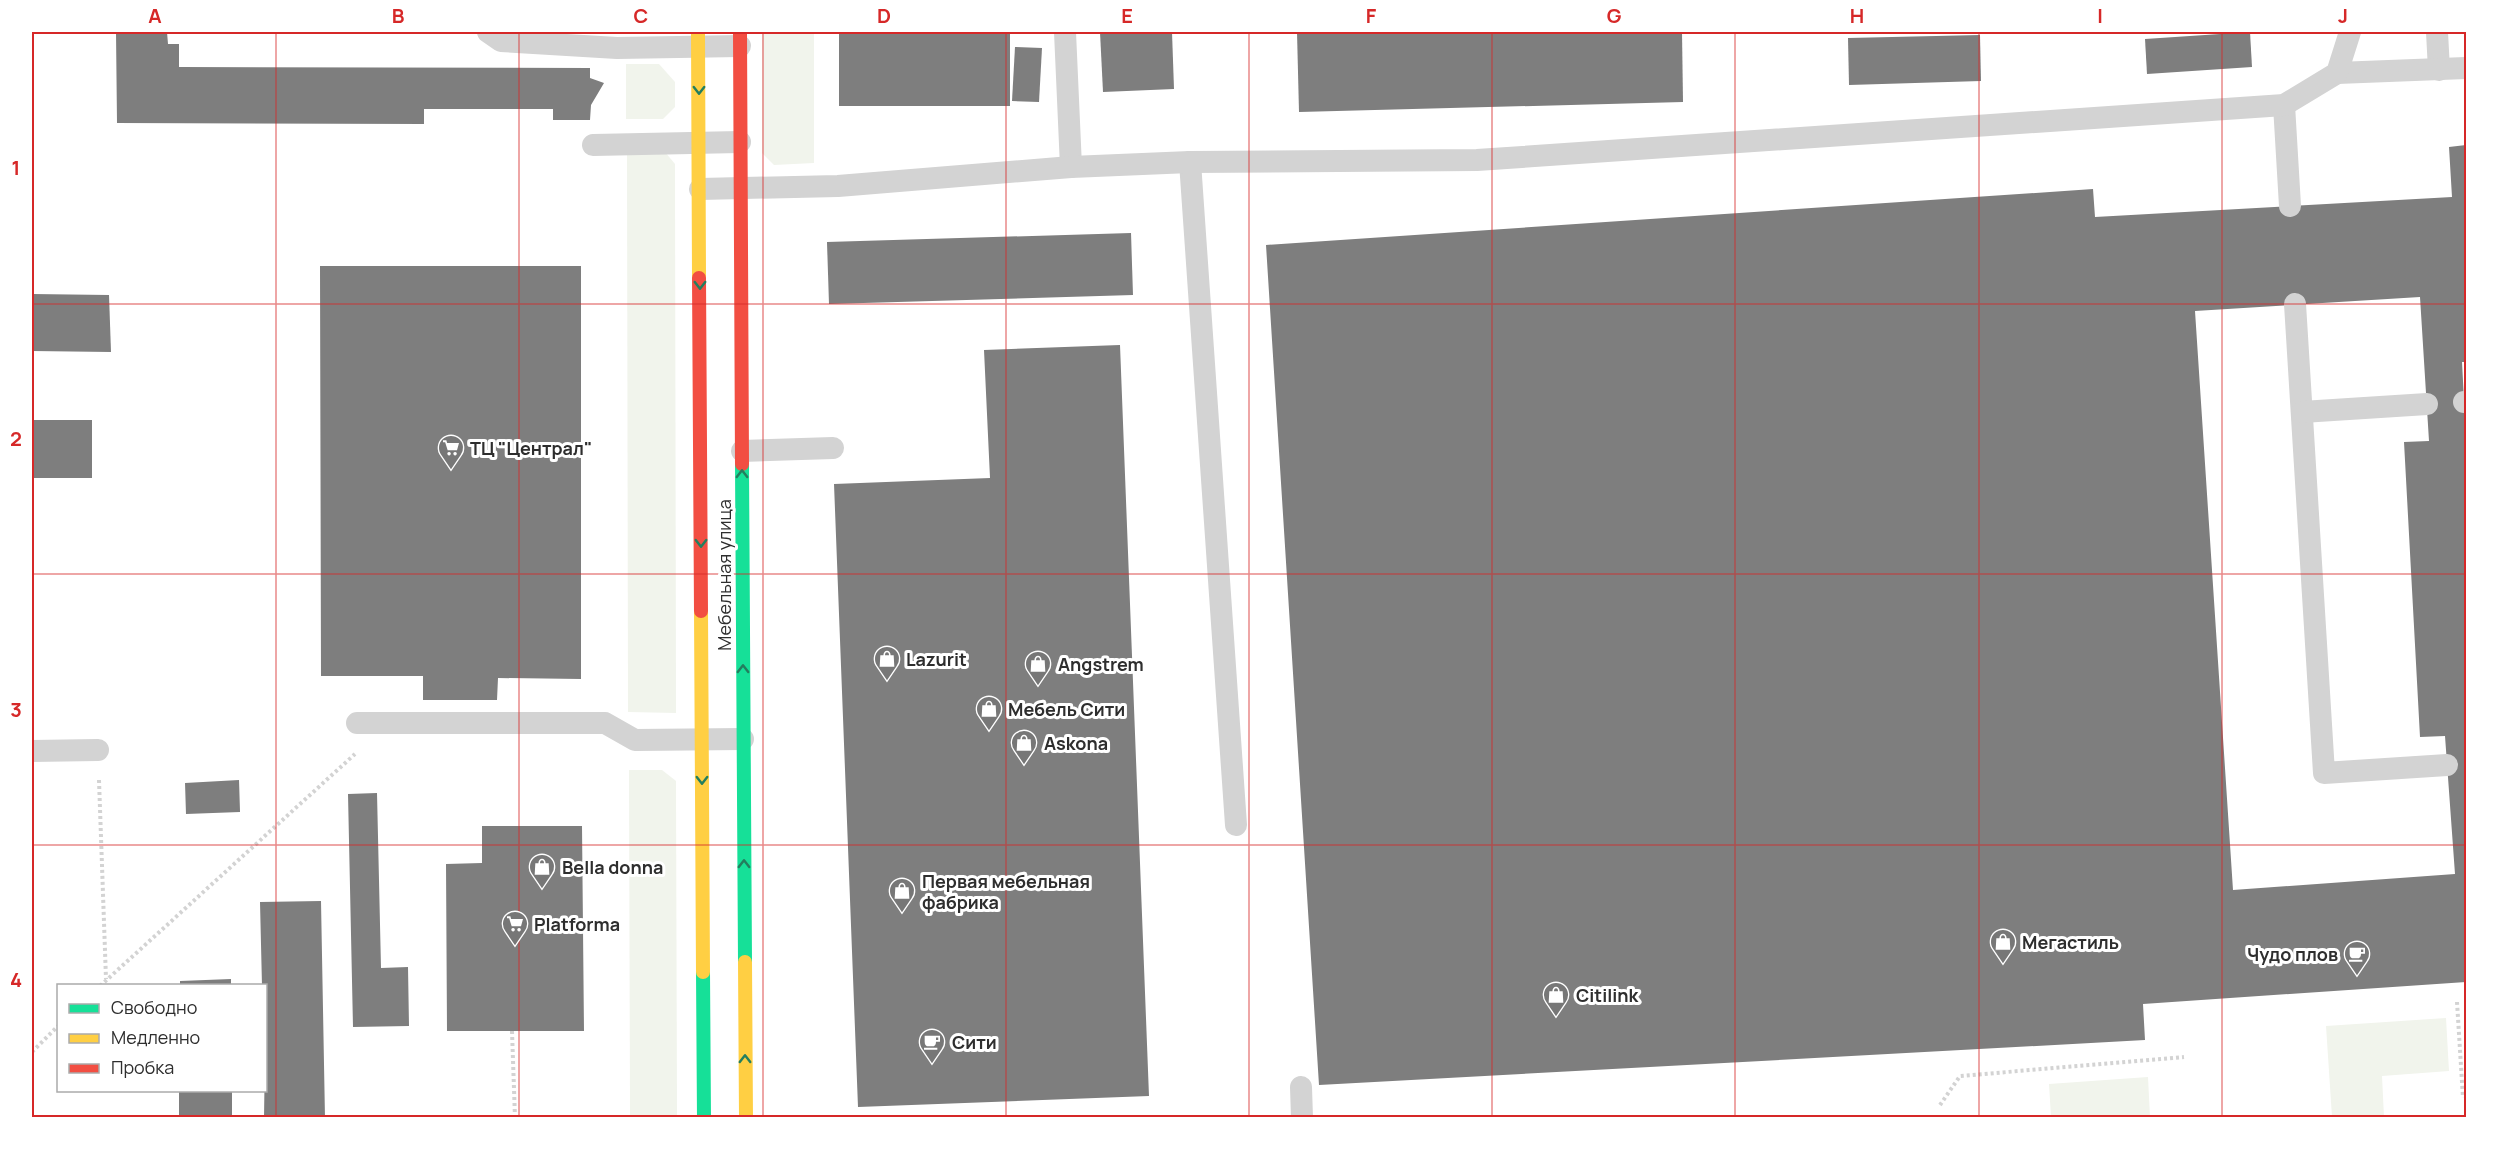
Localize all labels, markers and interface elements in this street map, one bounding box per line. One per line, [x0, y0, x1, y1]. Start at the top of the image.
text: A [148, 2, 162, 29]
text: B [392, 2, 405, 29]
text: C [634, 2, 648, 29]
text: D [877, 2, 891, 29]
text: E [1121, 2, 1133, 29]
text: F [1366, 2, 1377, 29]
text: G [1607, 2, 1622, 29]
text: H [1850, 2, 1864, 29]
text: I [2097, 2, 2103, 29]
text: J [2338, 2, 2348, 29]
one-way arrow [693, 85, 705, 94]
text: 1 [12, 154, 20, 181]
one-way arrow [694, 280, 706, 289]
text: 2 [10, 425, 22, 452]
supermarket icon: ТЦ "Централ" [436, 433, 466, 471]
place label: ТЦ "Централ" [470, 436, 592, 460]
one-way arrow [736, 470, 748, 479]
street label: Мебельная улица [712, 499, 736, 651]
one-way arrow [695, 538, 707, 547]
shop icon: Lazurit [872, 644, 902, 682]
place label: Lazurit [906, 647, 967, 671]
shop icon: Angstrem [1023, 649, 1053, 687]
place label: Angstrem [1058, 652, 1144, 676]
one-way arrow [737, 665, 749, 674]
shop icon: Мебель Сити [974, 694, 1004, 732]
text: 3 [10, 696, 22, 723]
place label: Мебель Сити [1008, 697, 1125, 721]
shop icon: Askona [1009, 728, 1039, 766]
place label: Askona [1044, 731, 1108, 755]
one-way arrow [696, 775, 709, 784]
shop icon: Bella donna [527, 852, 557, 890]
place label: Bella donna [562, 855, 663, 879]
one-way arrow [738, 860, 750, 869]
place label: Первая мебельная фабрика [922, 869, 1090, 914]
shop icon: Первая мебельная фабрика [887, 876, 917, 914]
supermarket icon: Platforma [500, 909, 530, 947]
place label: Platforma [534, 912, 620, 936]
shop icon: Мегастиль [1988, 927, 2018, 965]
place label: Мегастиль [2022, 930, 2119, 954]
cafe icon: Чудо плов [2342, 939, 2372, 977]
place label: Чудо плов [2247, 942, 2338, 966]
text: 4 [10, 966, 22, 993]
shop icon: Citilink [1541, 980, 1571, 1018]
place label: Citilink [1576, 983, 1640, 1007]
legend [57, 984, 267, 1092]
text: Свободно [111, 995, 197, 1019]
text: Медленно [111, 1025, 200, 1049]
cafe icon: Сити [917, 1027, 947, 1065]
place label: Сити [952, 1030, 997, 1054]
text: Пробка [111, 1055, 174, 1079]
one-way arrow [739, 1055, 751, 1064]

